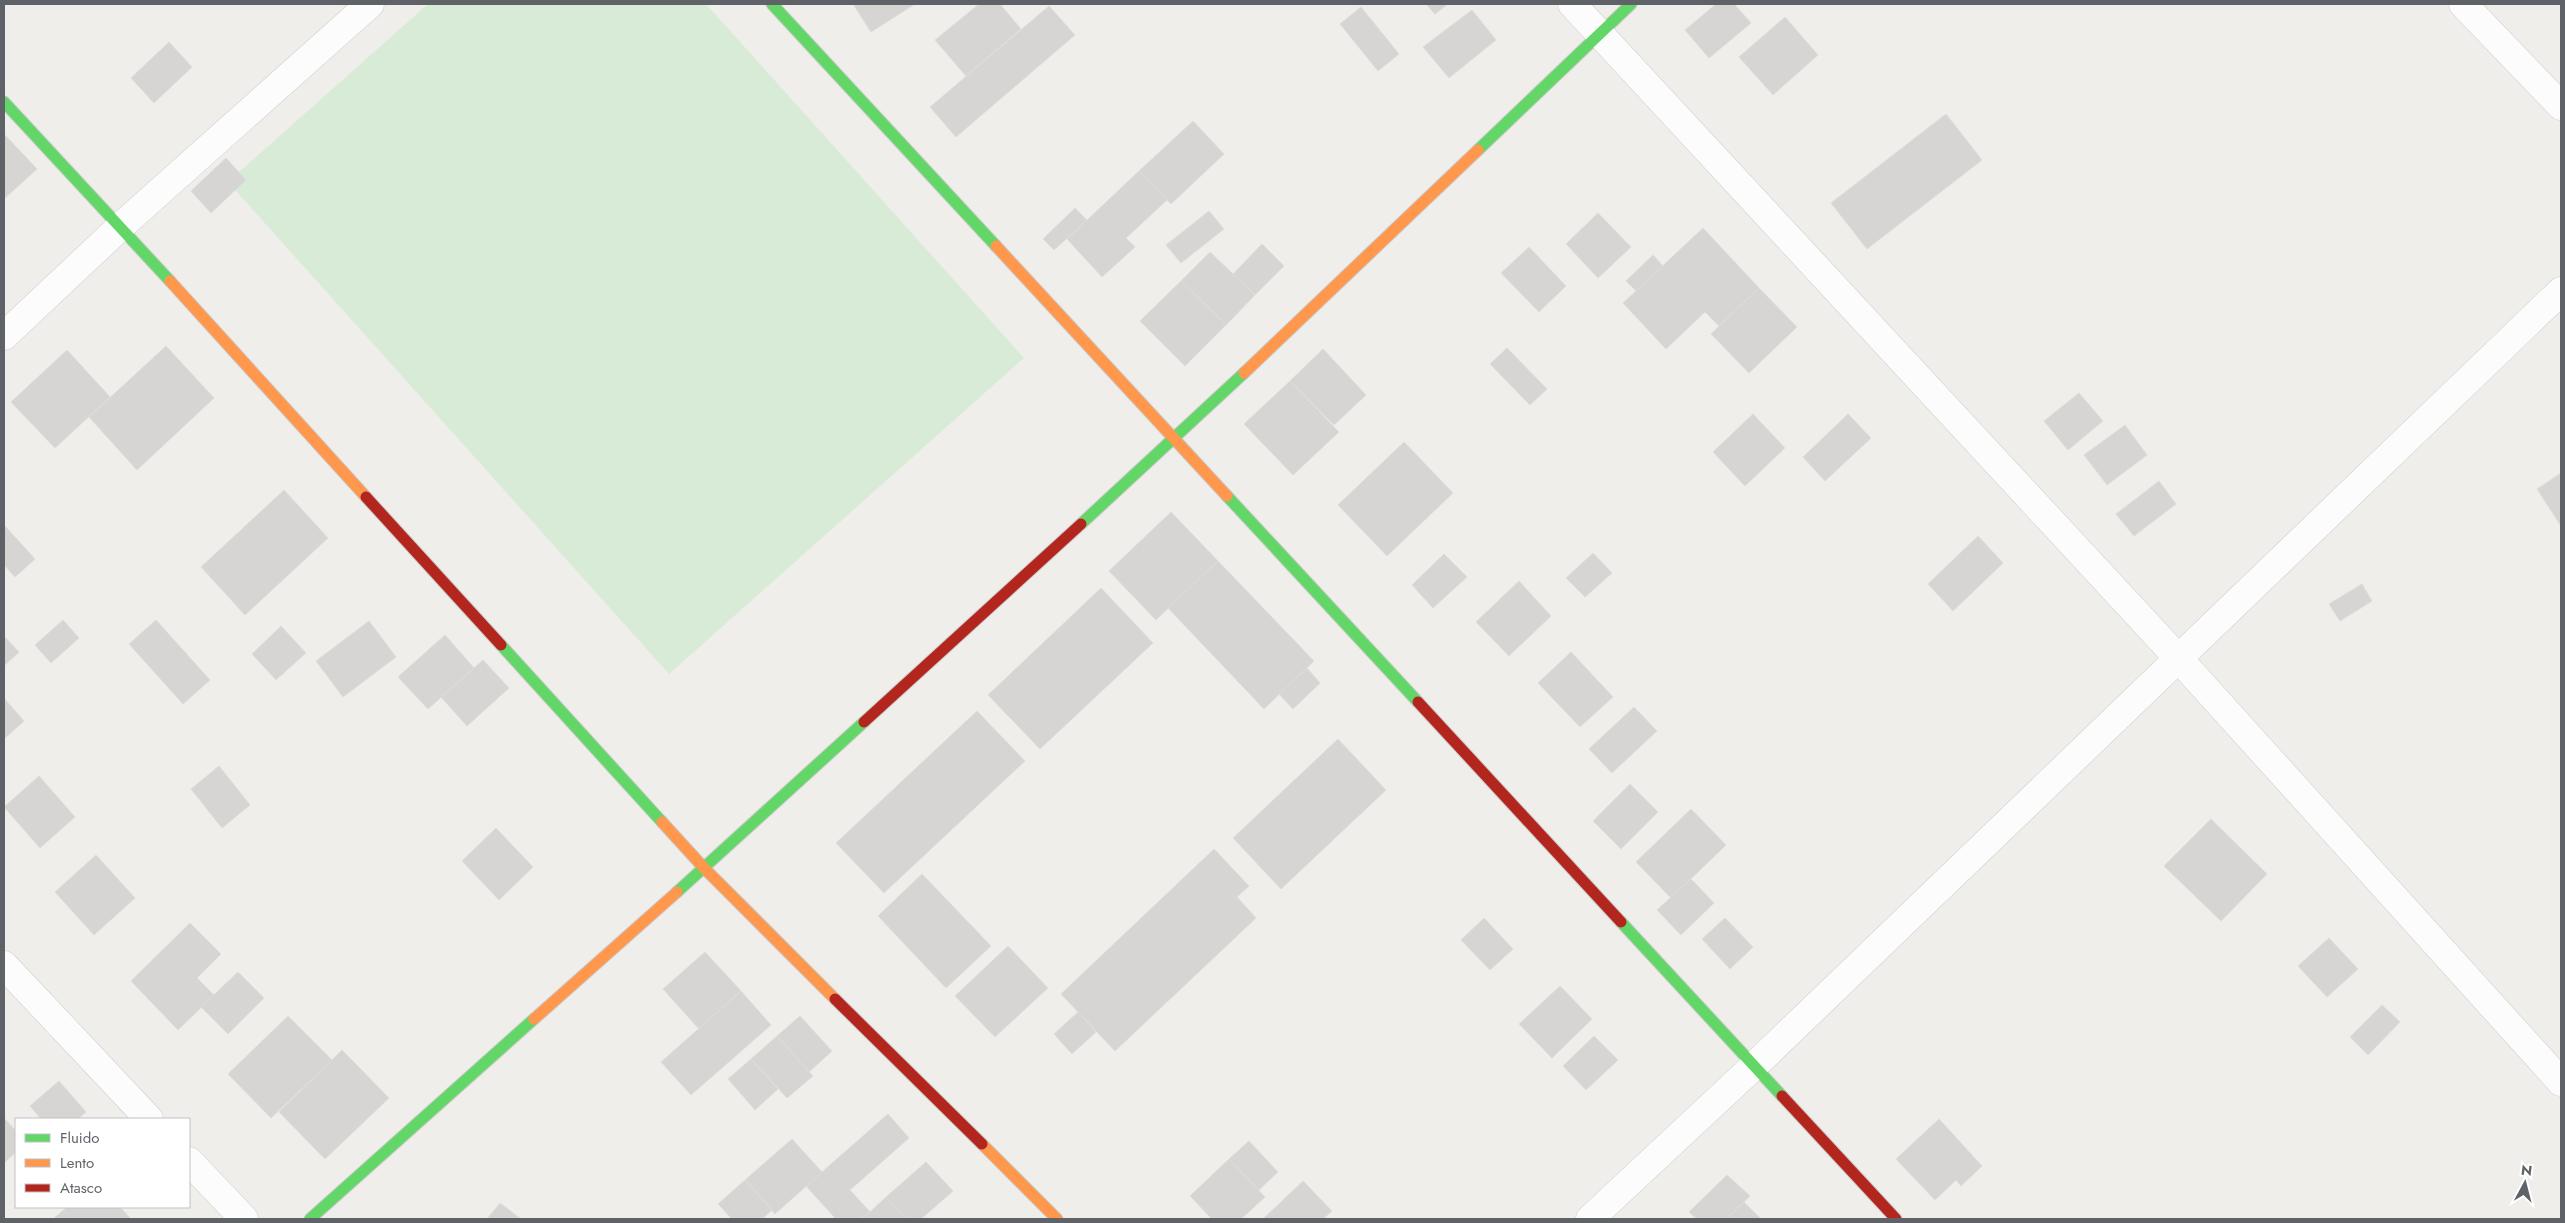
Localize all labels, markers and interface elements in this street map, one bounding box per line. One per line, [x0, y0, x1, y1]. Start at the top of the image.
legend [15, 1118, 190, 1208]
text: Fluido [60, 1127, 99, 1149]
text: Lento [60, 1152, 94, 1174]
north arrow [2500, 1158, 2550, 1208]
text: N [2520, 1159, 2533, 1181]
text: Atasco [60, 1177, 102, 1199]

